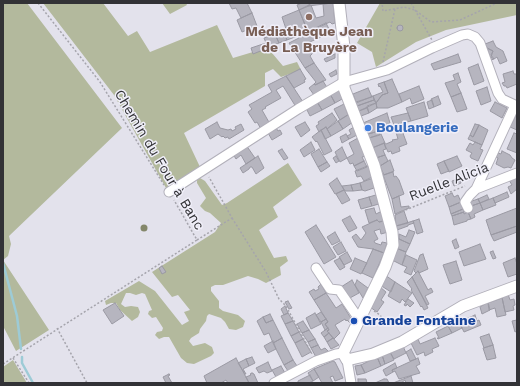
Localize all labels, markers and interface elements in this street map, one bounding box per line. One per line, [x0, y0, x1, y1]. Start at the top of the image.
marker: Médiathèque Jean de La Bruyère [304, 12, 314, 22]
place label: Médiathèque Jean de La Bruyère [245, 24, 373, 56]
street label: Chemin du Four à Banc [110, 87, 208, 233]
place label: Boulangerie [376, 120, 458, 136]
marker: Boulangerie [363, 123, 373, 133]
street label: Ruelle Alicia [407, 159, 491, 205]
place label: Grande Fontaine [362, 313, 476, 329]
marker: Grande Fontaine [349, 316, 359, 326]

